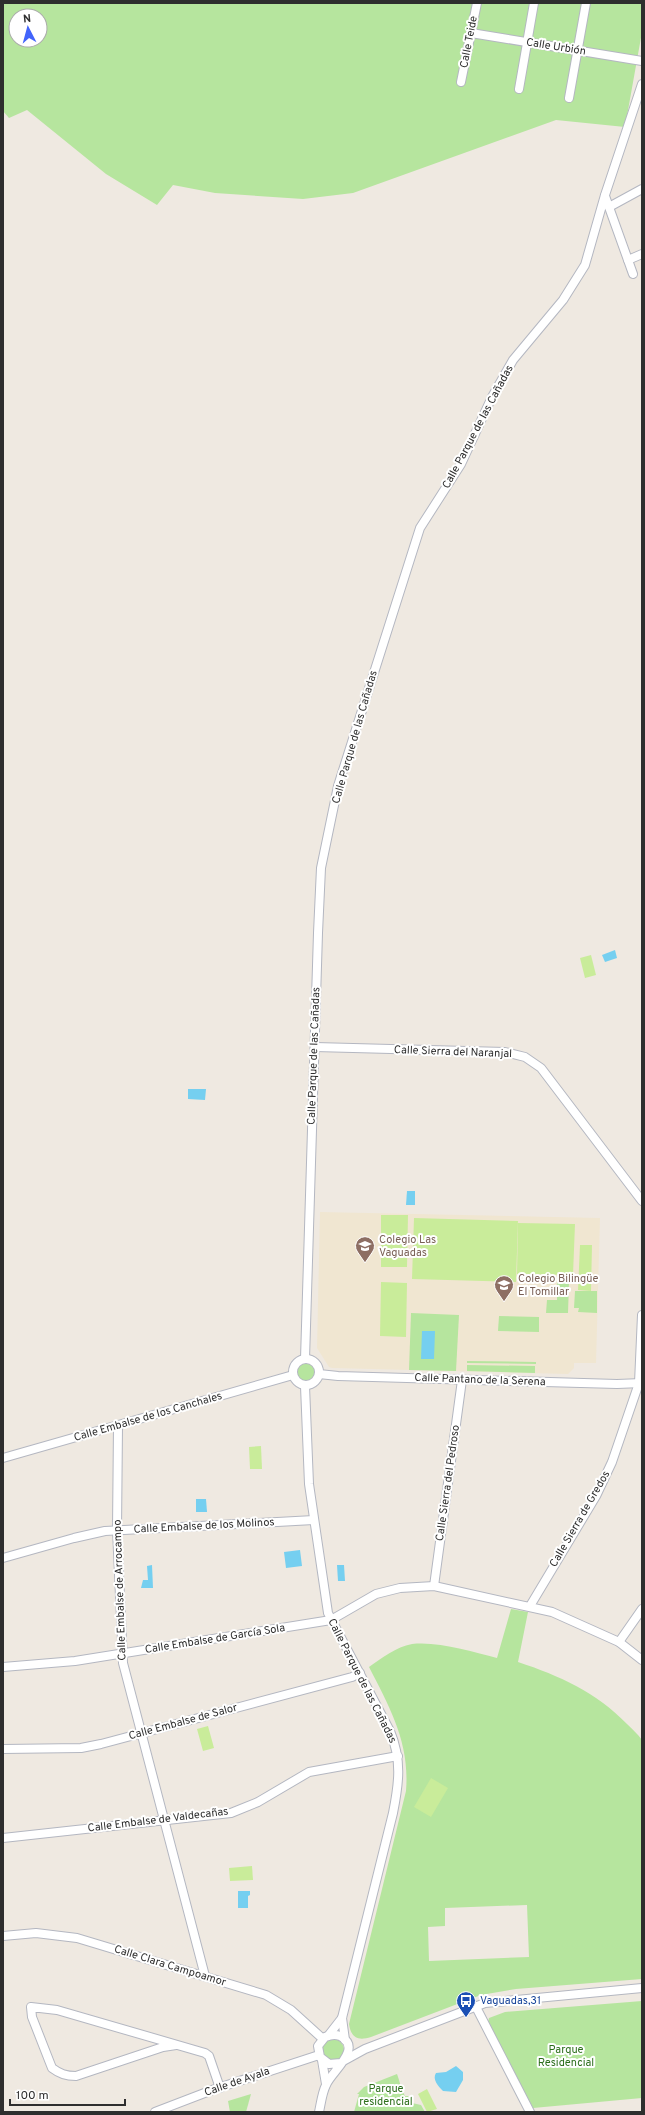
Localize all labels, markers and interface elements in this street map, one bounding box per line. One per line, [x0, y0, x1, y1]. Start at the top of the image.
north arrow [8, 8, 48, 48]
text: N [22, 12, 32, 26]
street label: Calle Teide [457, 15, 481, 69]
street label: Calle Urbión [525, 35, 587, 59]
street label: Calle Parque de las Cañadas [439, 363, 517, 491]
street label: Calle Parque de las Cañadas [329, 669, 381, 805]
street label: Calle Parque de las Cañadas [305, 987, 323, 1125]
street label: Calle Sierra del Naranjal [394, 1043, 512, 1061]
place label: Colegio Las Vaguadas [379, 1233, 436, 1260]
school or university icon: Colegio Las Vaguadas [354, 1235, 376, 1263]
place label: Colegio Bilingüe El Tomillar [518, 1272, 598, 1299]
school or university icon: Colegio Bilingüe El Tomillar [493, 1274, 515, 1302]
street label: Calle Pantano de la Serena [414, 1371, 546, 1389]
street label: Calle Embalse de los Canchales [72, 1389, 224, 1445]
street label: Calle Sierra del Pedroso [433, 1424, 463, 1542]
street label: Calle Sierra de Gredos [547, 1468, 613, 1570]
street label: Calle Embalse de los Molinos [133, 1515, 275, 1537]
street label: Calle Embalse de Arrocampo [111, 1519, 129, 1661]
street label: Calle Parque de las Cañadas [324, 1616, 400, 1746]
street label: Calle Embalse de García Sola [144, 1621, 286, 1657]
street label: Calle Embalse de Salor [127, 1701, 240, 1743]
street label: Calle Embalse de Valdecañas [87, 1804, 229, 1836]
street label: Calle Clara Campoamor [112, 1942, 228, 1990]
bus stop icon: Vaguadas,31 [455, 1990, 477, 2018]
place label: Vaguadas,31 [480, 1994, 541, 2008]
park label: Parque Residencial [538, 2043, 594, 2070]
street label: Calle de Ayala [202, 2064, 272, 2100]
scale bar [10, 2081, 125, 2107]
park label: Parque residencial [359, 2082, 413, 2109]
text: 100 m [16, 2088, 49, 2104]

